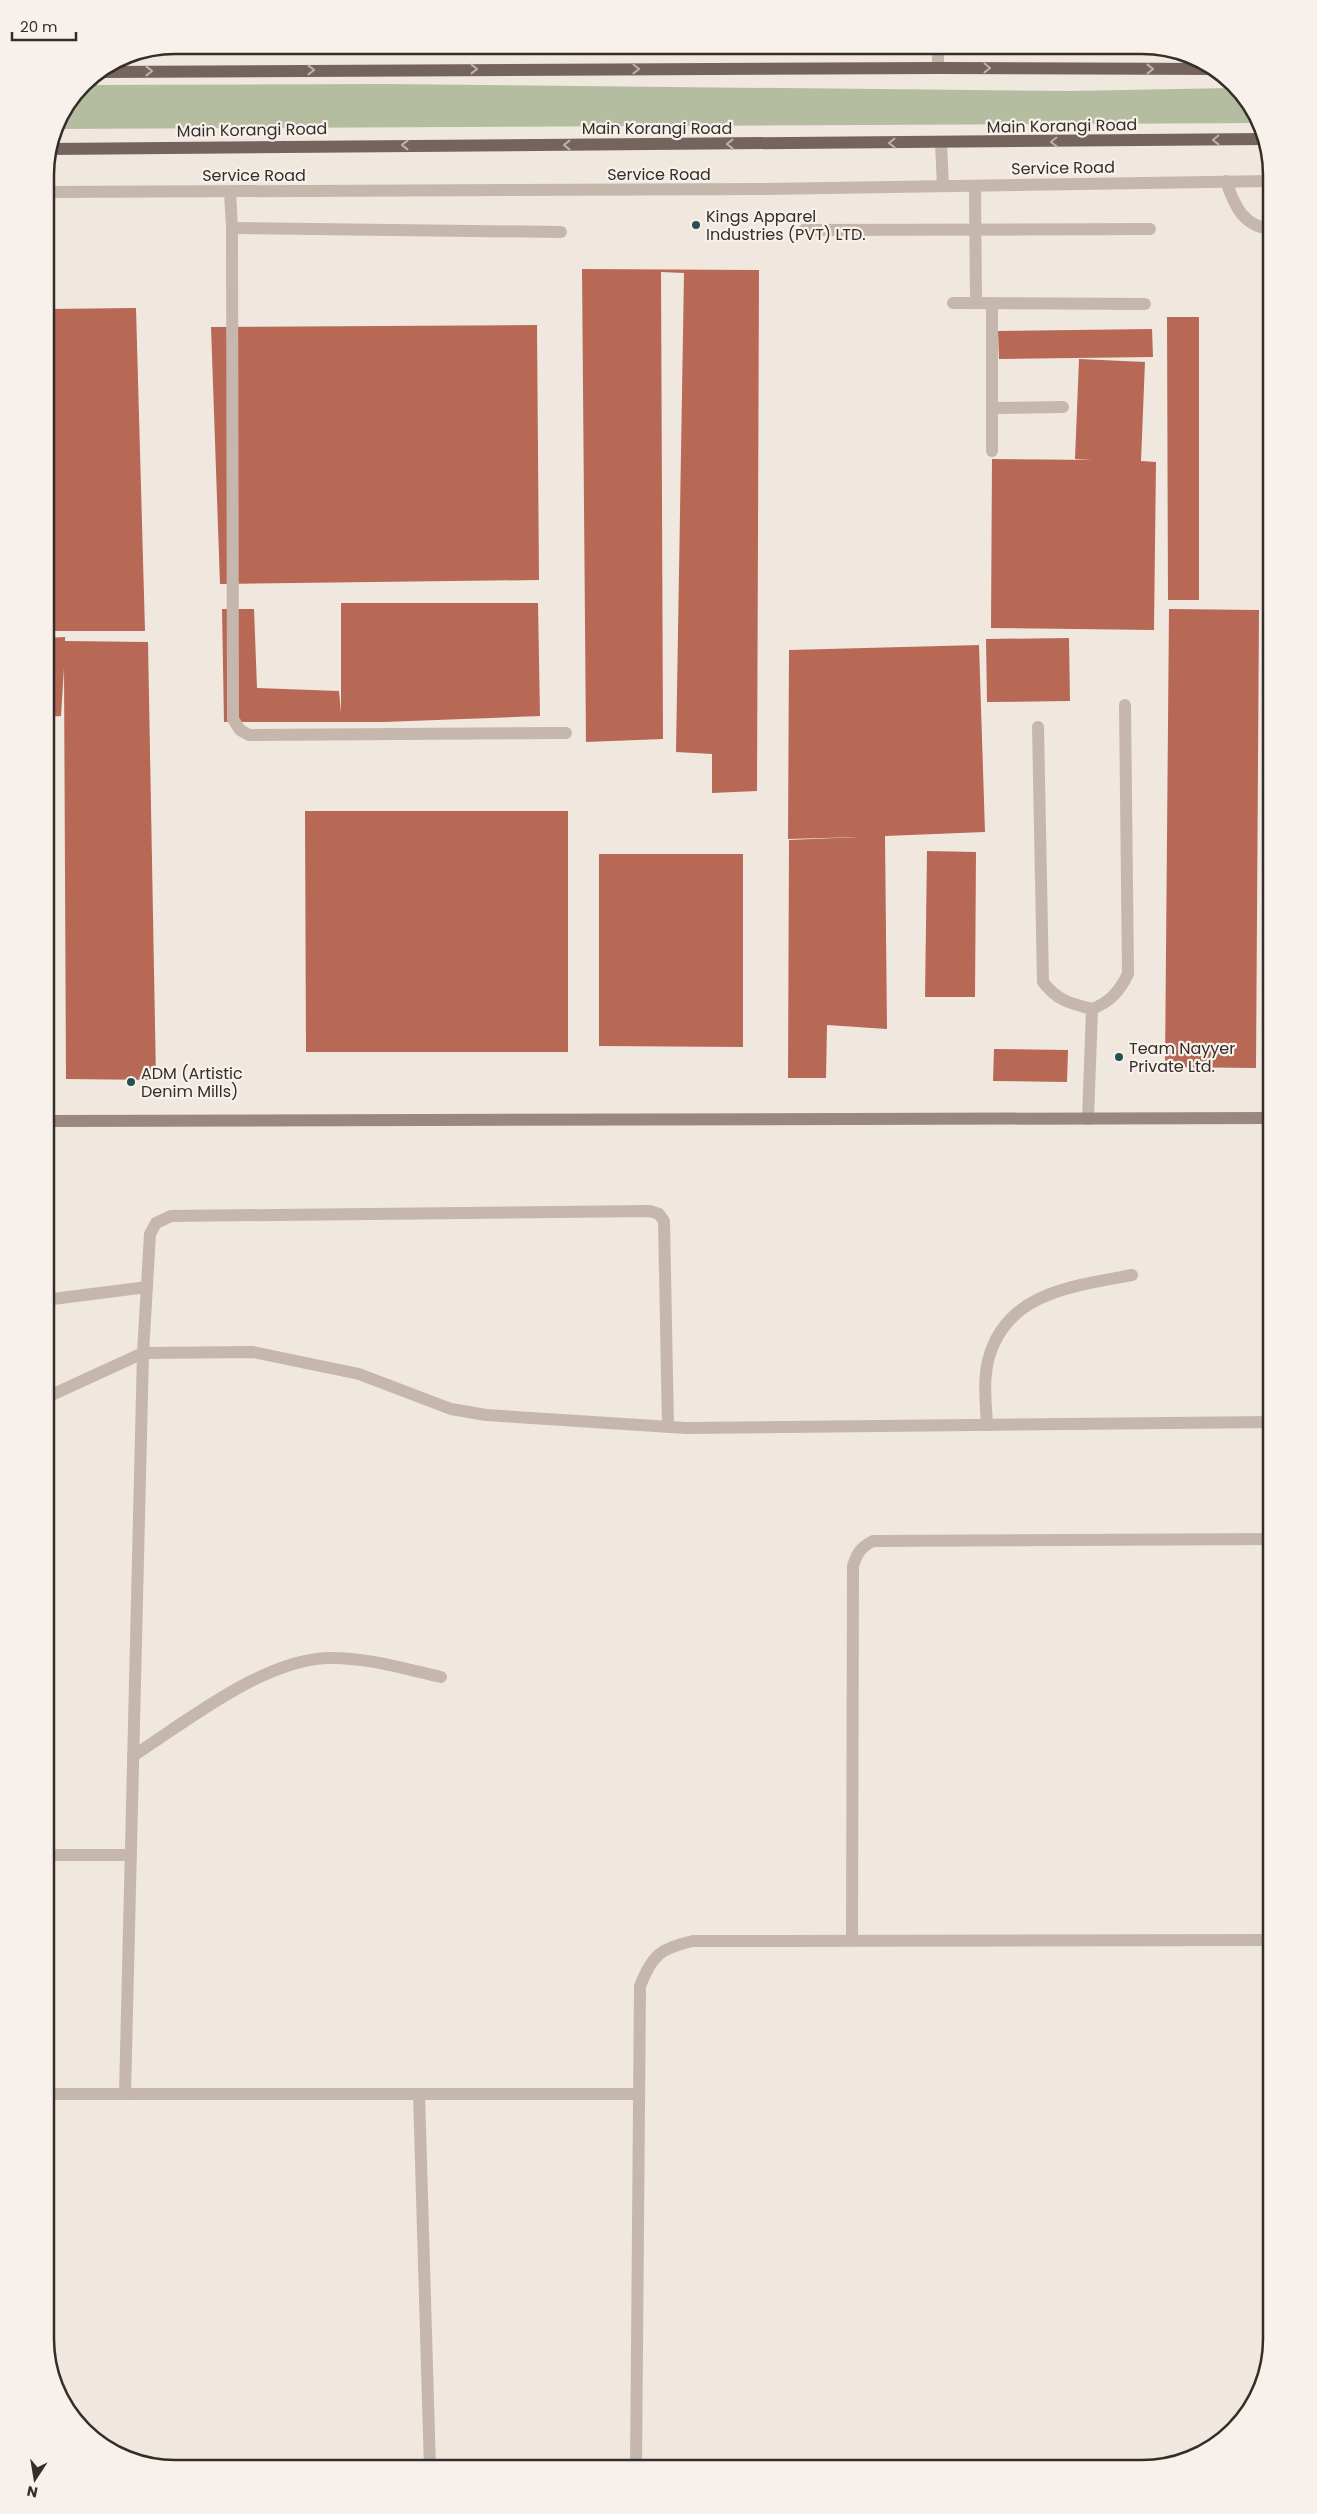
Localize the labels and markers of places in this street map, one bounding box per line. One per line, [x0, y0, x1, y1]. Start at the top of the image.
place label: Kings Apparel Industries (PVT) LTD. [706, 205, 866, 246]
marker: Kings Apparel Industries (PVT) LTD. [690, 219, 702, 231]
place label: Team Nayyer Private Ltd. [1129, 1037, 1235, 1078]
marker: Team Nayyer Private Ltd. [1113, 1051, 1125, 1063]
place label: ADM (Artistic Denim Mills) [141, 1062, 243, 1103]
marker: ADM (Artistic Denim Mills) [125, 1076, 137, 1088]

